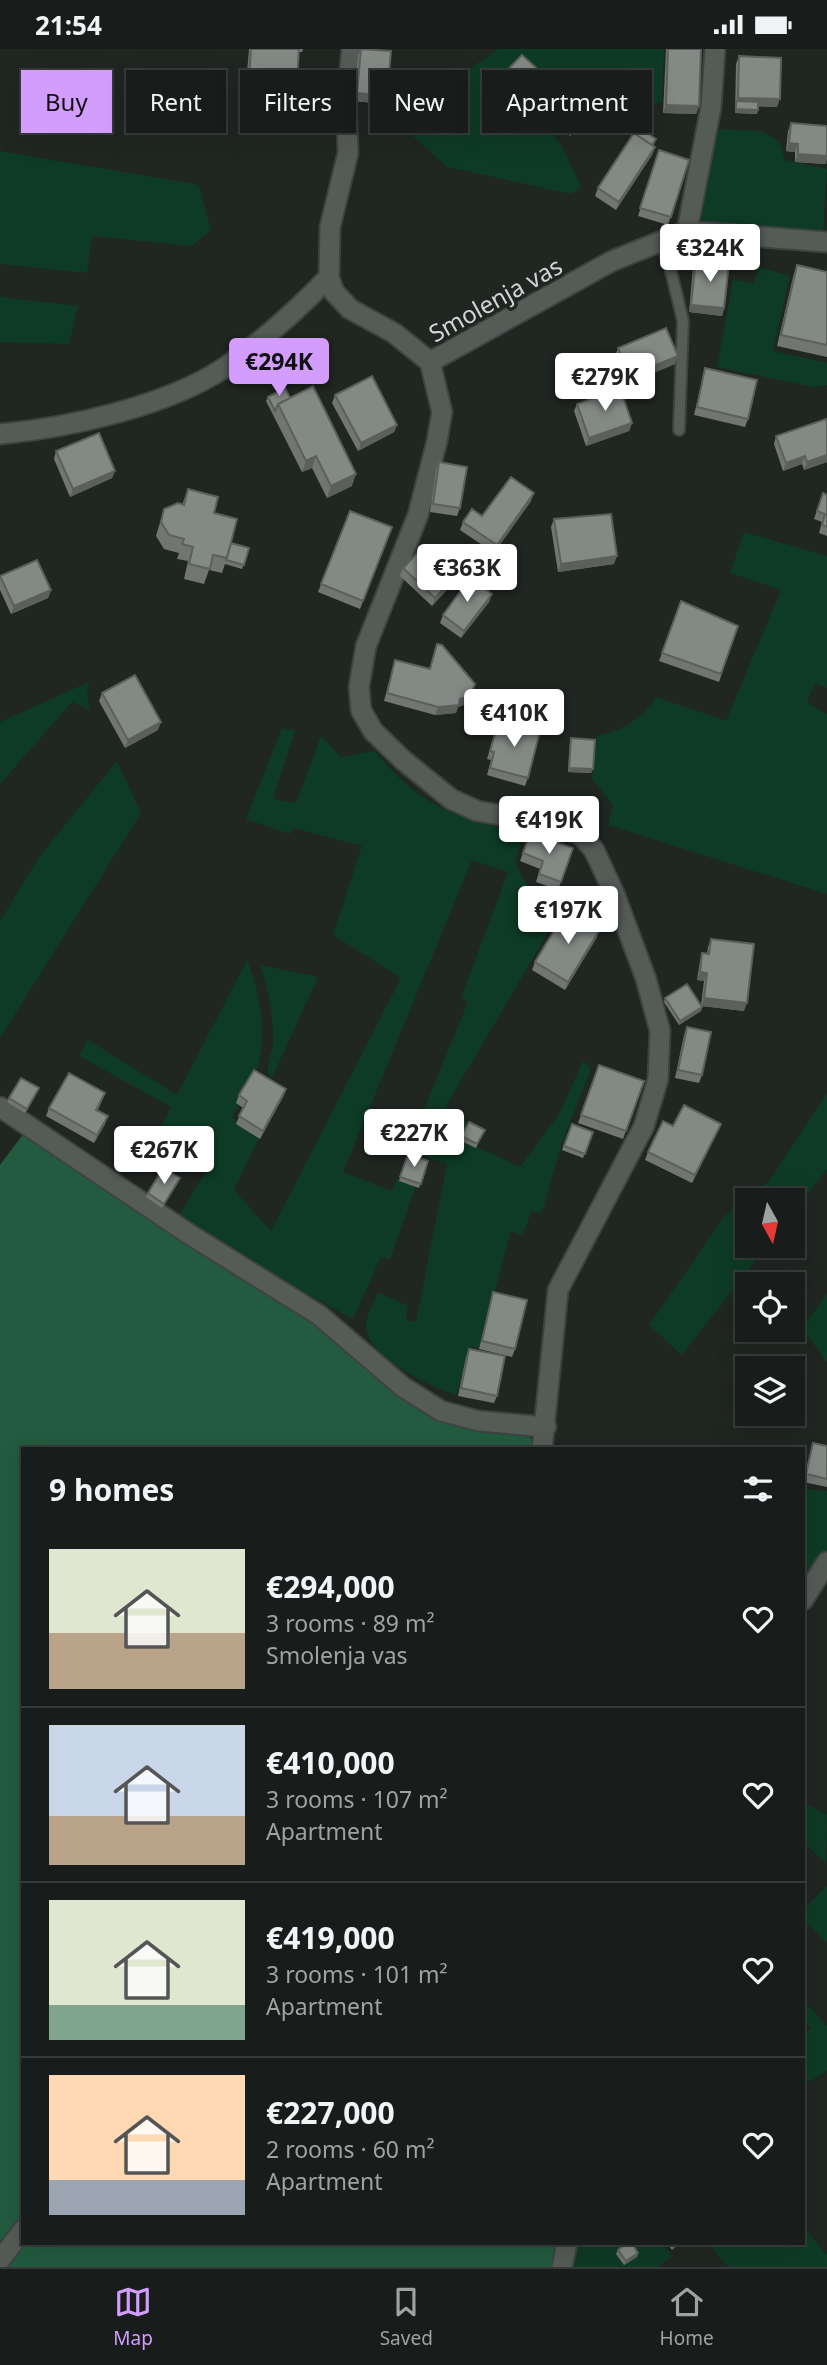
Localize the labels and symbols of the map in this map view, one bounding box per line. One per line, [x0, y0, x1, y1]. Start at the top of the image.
pin: €324K [661, 225, 759, 284]
street label: Smolenja vas [422, 249, 568, 349]
pin: €294K [230, 339, 328, 398]
pin: €279K [556, 353, 654, 413]
pin: €363K [418, 545, 516, 604]
pin: €410K [465, 689, 563, 749]
pin: €419K [500, 797, 598, 856]
pin: €197K [519, 887, 617, 946]
pin: €227K [365, 1109, 463, 1169]
pin: €267K [115, 1127, 213, 1186]
north arrow [735, 1188, 805, 1258]

